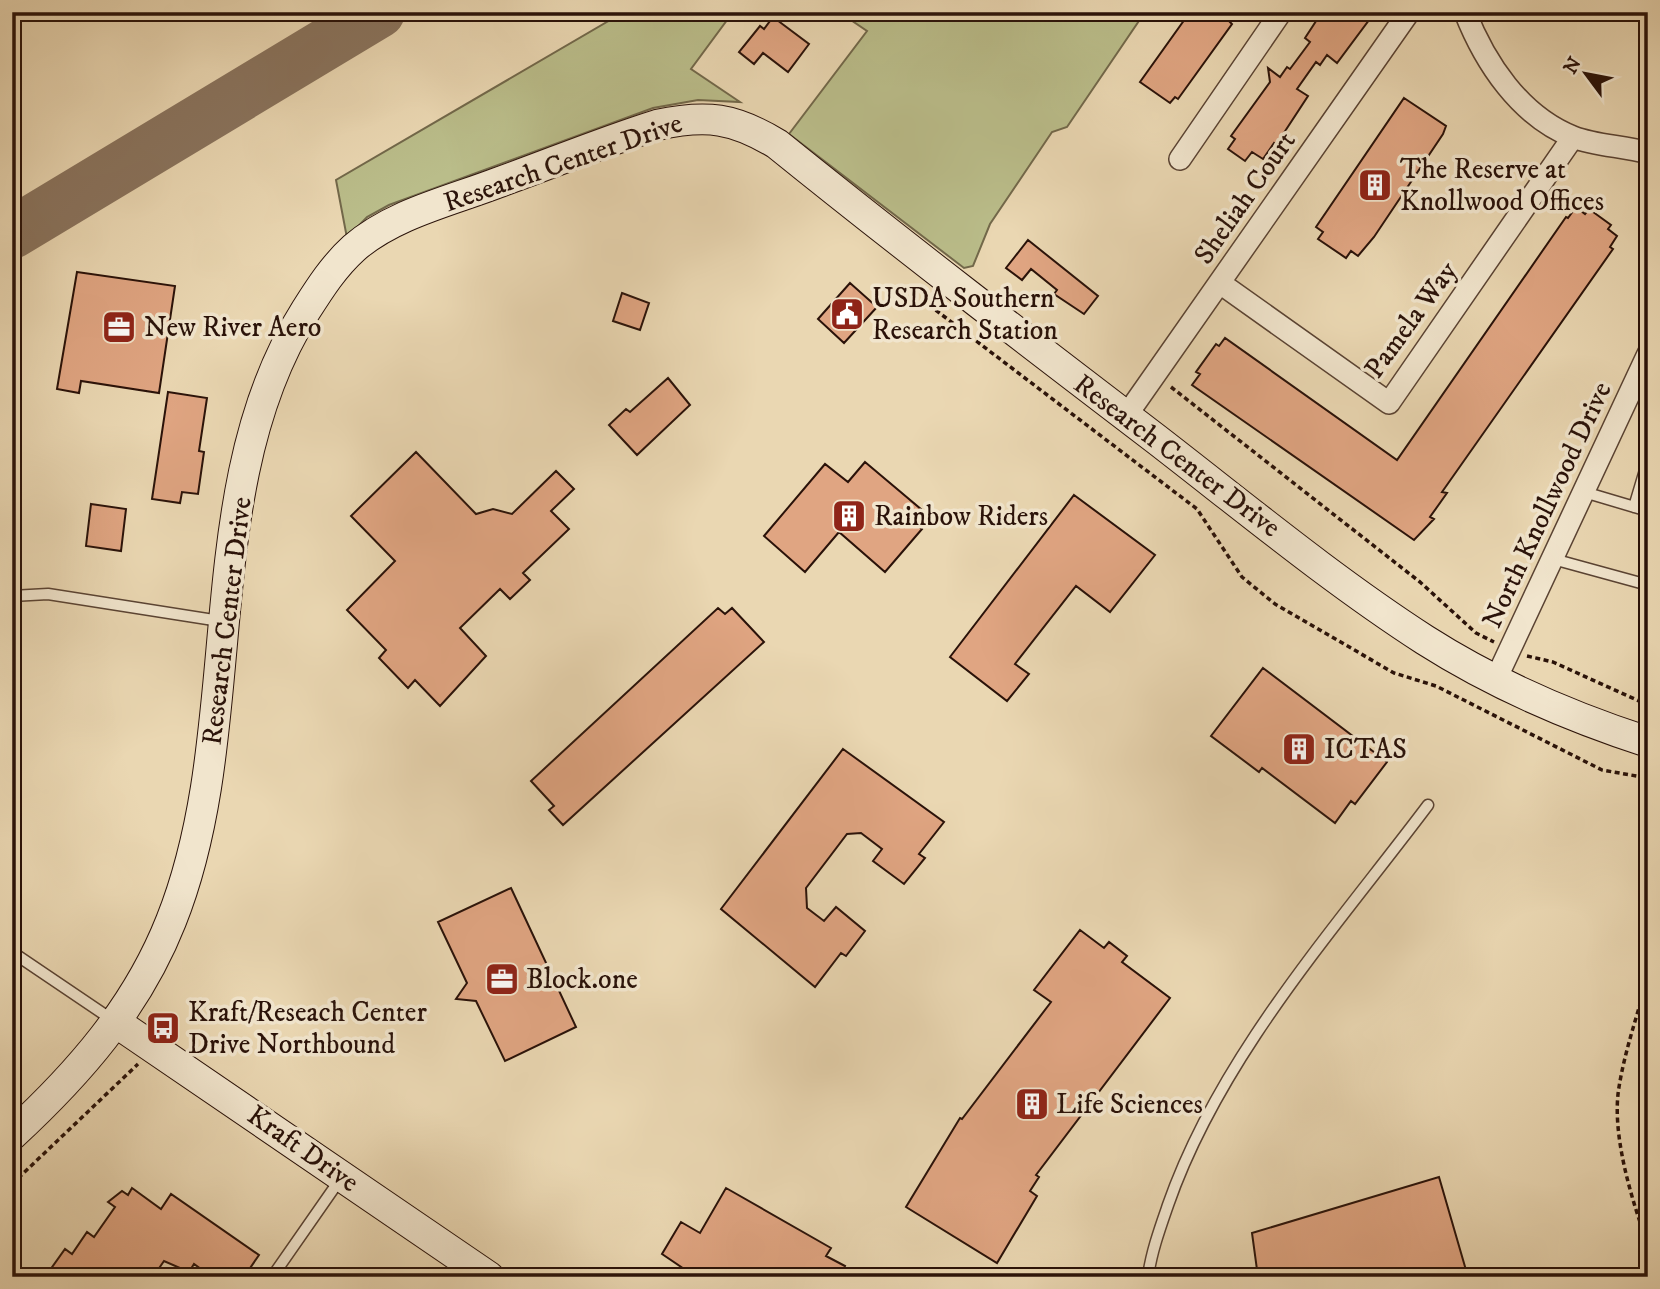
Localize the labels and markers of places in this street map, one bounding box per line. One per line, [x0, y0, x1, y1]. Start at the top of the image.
place label: The Reserve at Knollwood Offices [1400, 152, 1604, 219]
building icon: The Reserve at Knollwood Offices [1356, 166, 1394, 204]
place label: USDA Southern Research Station [872, 281, 1058, 348]
public building icon: USDA Southern Research Station [828, 295, 866, 333]
office icon: New River Aero [100, 308, 138, 346]
place label: New River Aero [144, 310, 321, 345]
building icon: Rainbow Riders [830, 497, 868, 535]
place label: Rainbow Riders [874, 499, 1048, 534]
building icon: ICTAS [1280, 730, 1318, 768]
place label: ICTAS [1324, 732, 1407, 767]
office icon: Block.one [483, 960, 521, 998]
place label: Block.one [526, 962, 638, 997]
place label: Kraft/Reseach Center Drive Northbound [188, 995, 427, 1062]
bus stop icon: Kraft/Reseach Center Drive Northbound [144, 1009, 182, 1047]
building icon: Life Sciences [1013, 1085, 1051, 1123]
place label: Life Sciences [1056, 1087, 1203, 1122]

